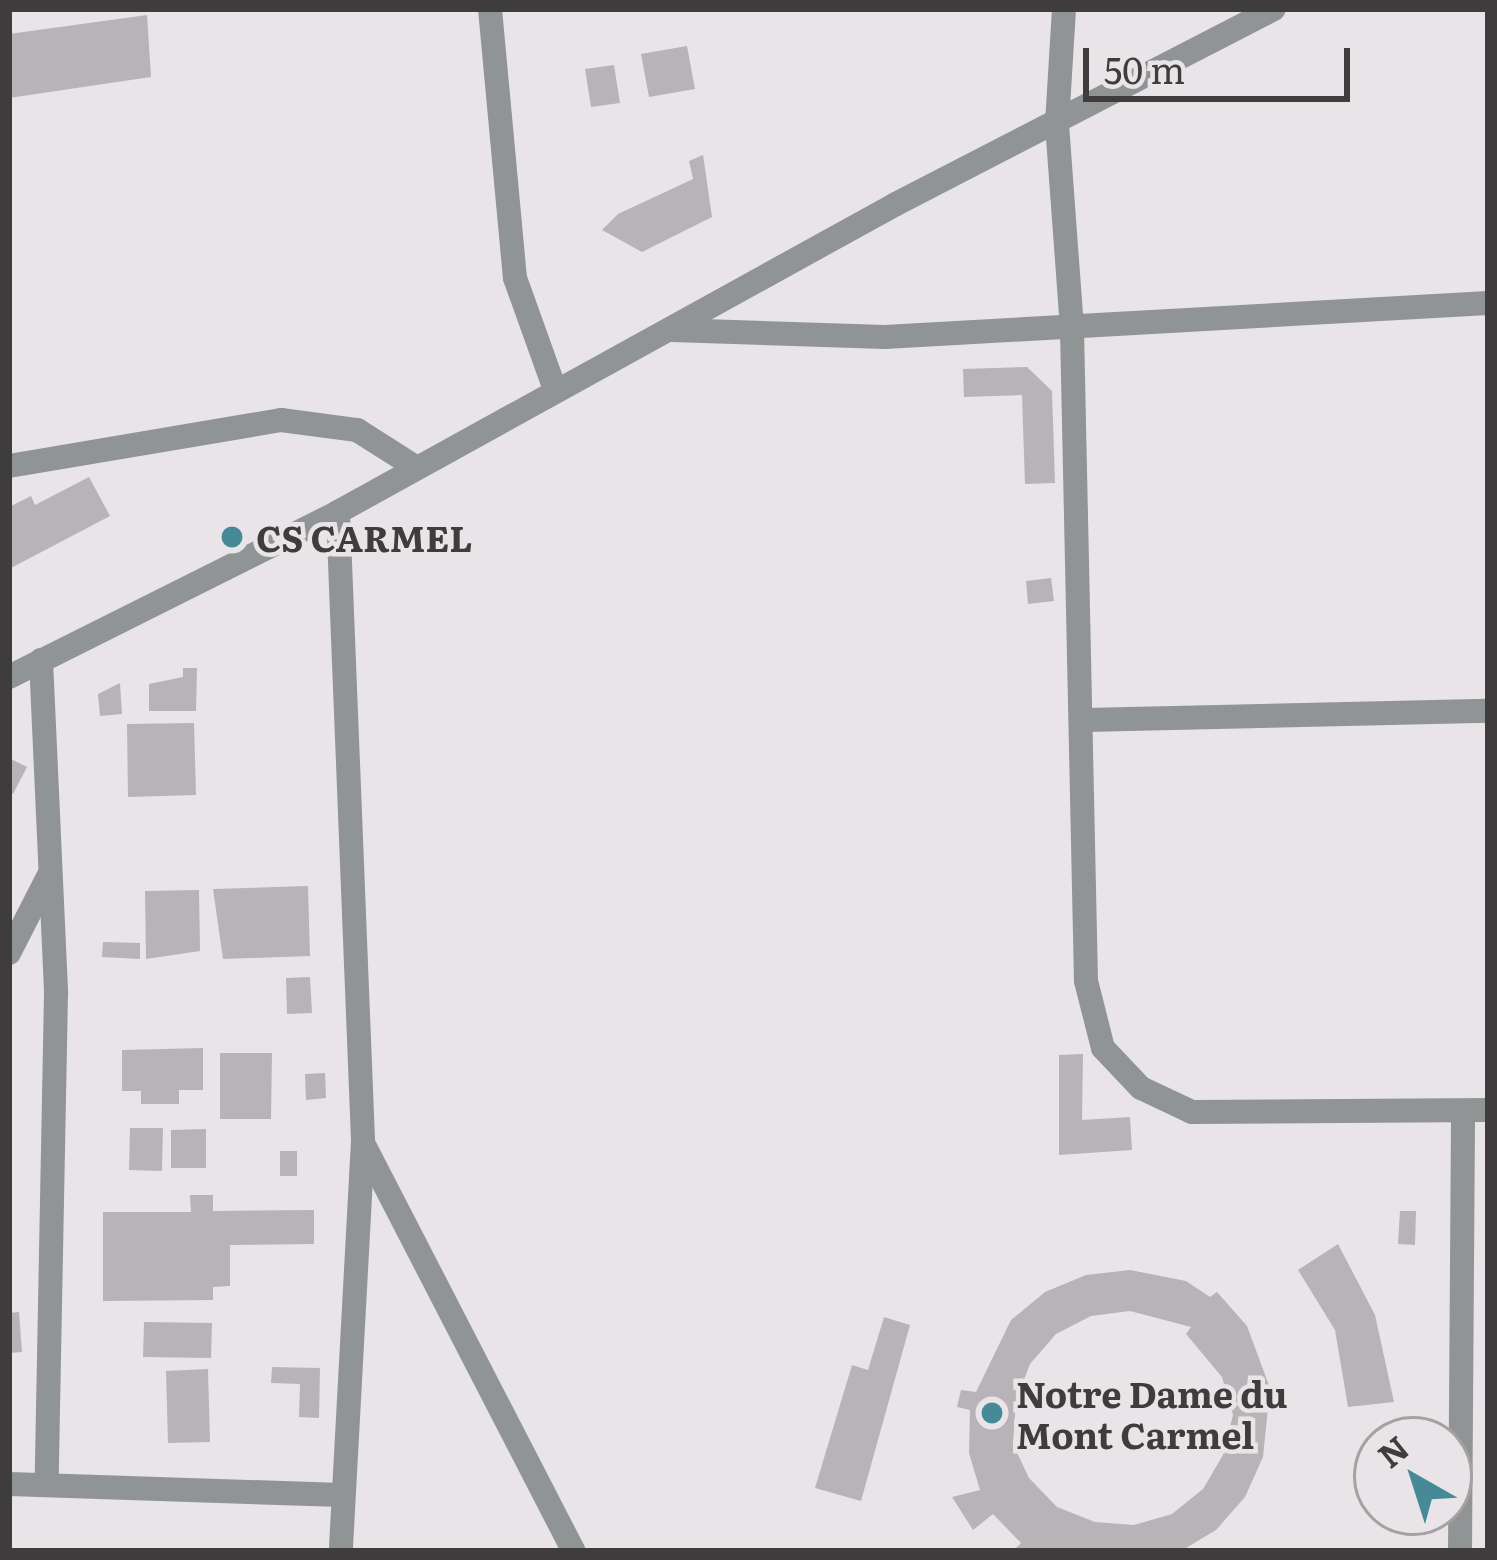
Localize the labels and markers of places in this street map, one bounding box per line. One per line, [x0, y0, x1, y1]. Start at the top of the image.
place label: CS CARMEL [256, 515, 473, 559]
marker: CS CARMEL [219, 524, 245, 550]
place label: Notre Dame du Mont Carmel [1016, 1370, 1288, 1455]
marker: Notre Dame du Mont Carmel [979, 1400, 1005, 1426]

